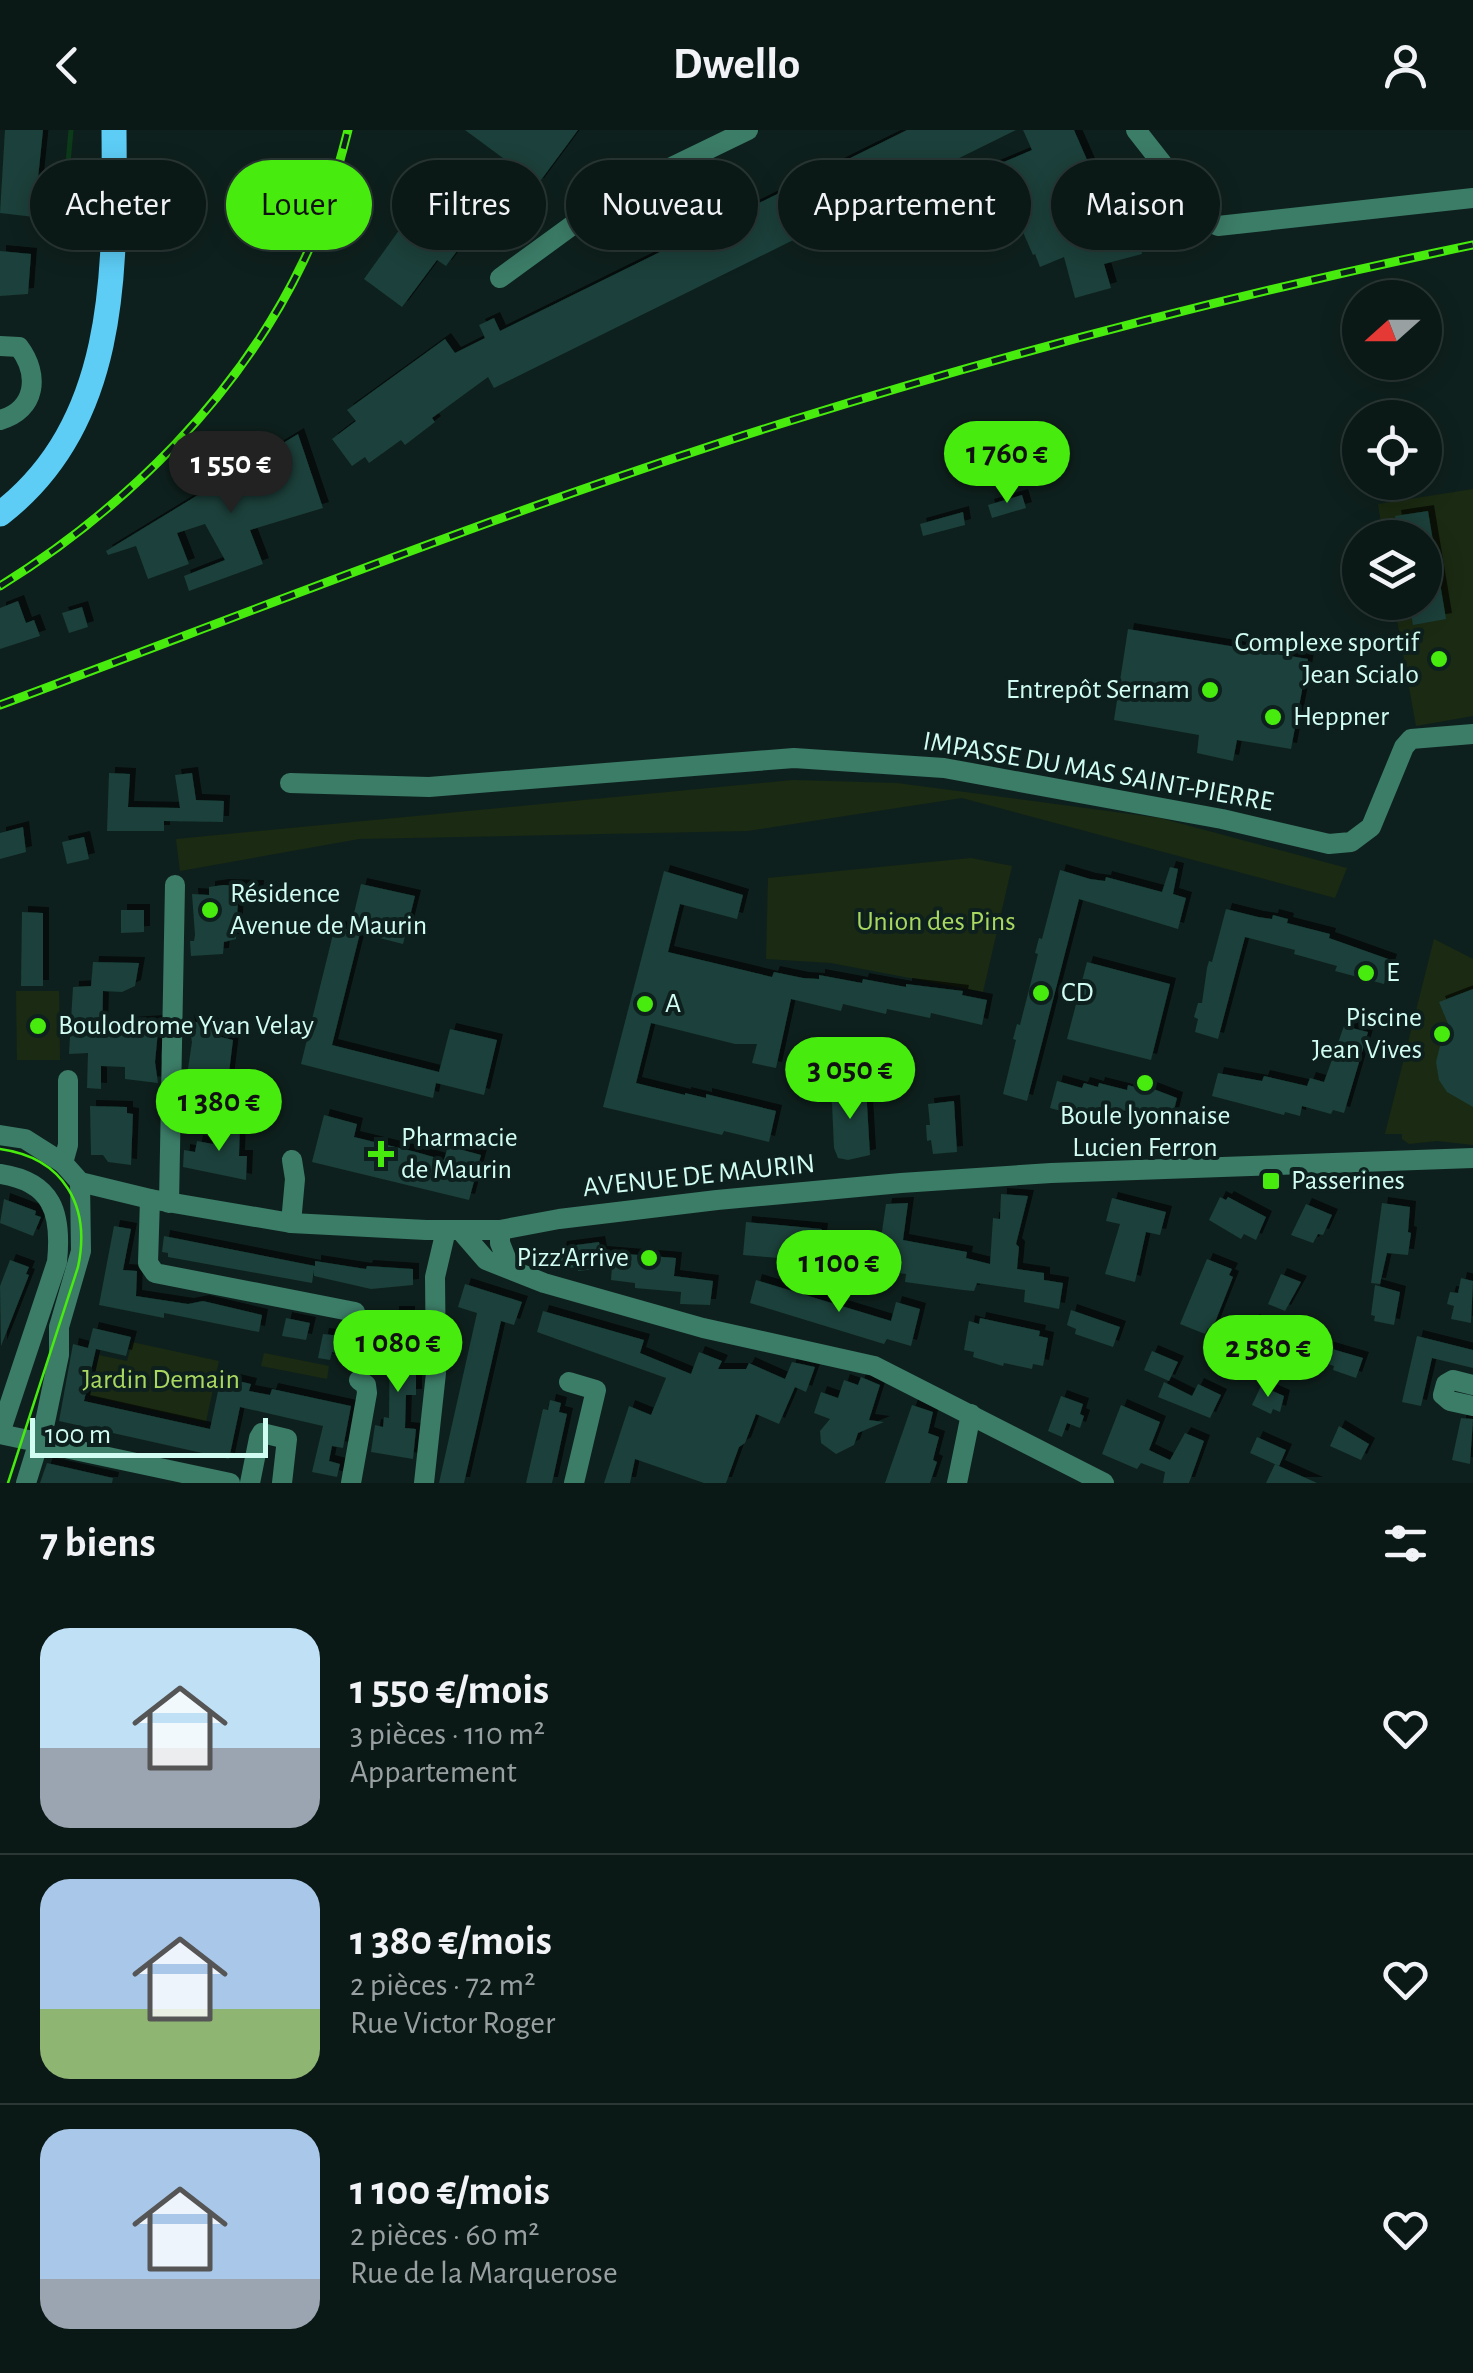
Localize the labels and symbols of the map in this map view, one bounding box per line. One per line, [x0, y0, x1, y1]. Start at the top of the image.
north arrow [1342, 280, 1442, 380]
pin: 1 760 € [915, 421, 1099, 506]
pin: 1 550 € [139, 431, 323, 516]
place label: Complexe sportif Jean Scialo [1234, 629, 1421, 689]
marker: Complexe sportif Jean Scialo [1428, 648, 1450, 670]
place label: Entrepôt Sernam [1006, 676, 1190, 704]
marker: Entrepôt Sernam [1199, 679, 1221, 701]
place label: Heppner [1293, 703, 1389, 731]
marker: Heppner [1262, 706, 1284, 728]
street label: IMPASSE DU MAS SAINT-PIERRE [921, 727, 1275, 817]
place label: Résidence Avenue de Maurin [230, 880, 427, 940]
marker: Résidence Avenue de Maurin [199, 899, 221, 921]
park label: Union des Pins [856, 908, 1016, 936]
place label: E [1386, 959, 1400, 987]
marker: E [1355, 962, 1377, 984]
place label: CD [1061, 979, 1094, 1007]
marker: CD [1030, 982, 1052, 1004]
place label: A [665, 990, 681, 1018]
marker: A [634, 993, 656, 1015]
place label: Piscine Jean Vives [1312, 1004, 1422, 1064]
place label: Boulodrome Yvan Velay [58, 1012, 314, 1040]
marker: Boulodrome Yvan Velay [27, 1015, 49, 1037]
marker: Piscine Jean Vives [1431, 1023, 1453, 1045]
pin: 3 050 € [758, 1037, 942, 1122]
pin: 1 380 € [127, 1069, 311, 1154]
marker: Boule lyonnaise Lucien Ferron [1134, 1072, 1156, 1094]
place label: Boule lyonnaise Lucien Ferron [1060, 1102, 1230, 1162]
place label: Pharmacie de Maurin [401, 1124, 518, 1184]
marker: Pharmacie de Maurin [370, 1143, 392, 1165]
street label: AVENUE DE MAURIN [582, 1150, 816, 1202]
place label: Passerines [1291, 1167, 1405, 1195]
marker: Passerines [1260, 1170, 1282, 1192]
pin: 1 100 € [747, 1230, 931, 1315]
place label: Pizz'Arrive [517, 1244, 629, 1272]
marker: Pizz'Arrive [638, 1247, 660, 1269]
pin: 1 080 € [306, 1310, 490, 1395]
pin: 2 580 € [1176, 1315, 1360, 1400]
park label: Jardin Demain [82, 1366, 240, 1394]
scale bar [30, 1413, 268, 1458]

